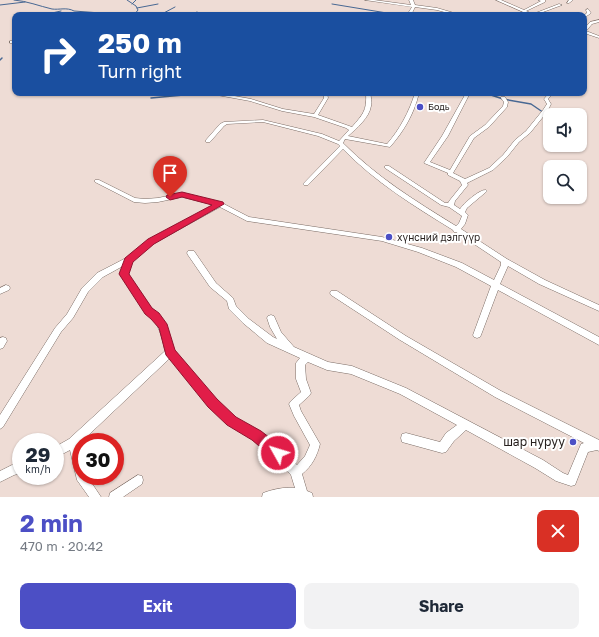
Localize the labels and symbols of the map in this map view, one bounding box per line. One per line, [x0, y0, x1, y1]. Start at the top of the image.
place label: Бодь [428, 101, 450, 112]
marker: Бодь [415, 102, 425, 112]
pin [153, 156, 187, 197]
place label: хүнсний дэлгүүр [397, 231, 480, 244]
marker: хүнсний дэлгүүр [384, 232, 394, 242]
position arrow [257, 432, 299, 474]
speed limit sign: 30 [72, 433, 124, 485]
place label: шар нуруу [503, 434, 565, 449]
marker: шар нуруу [568, 437, 578, 447]

